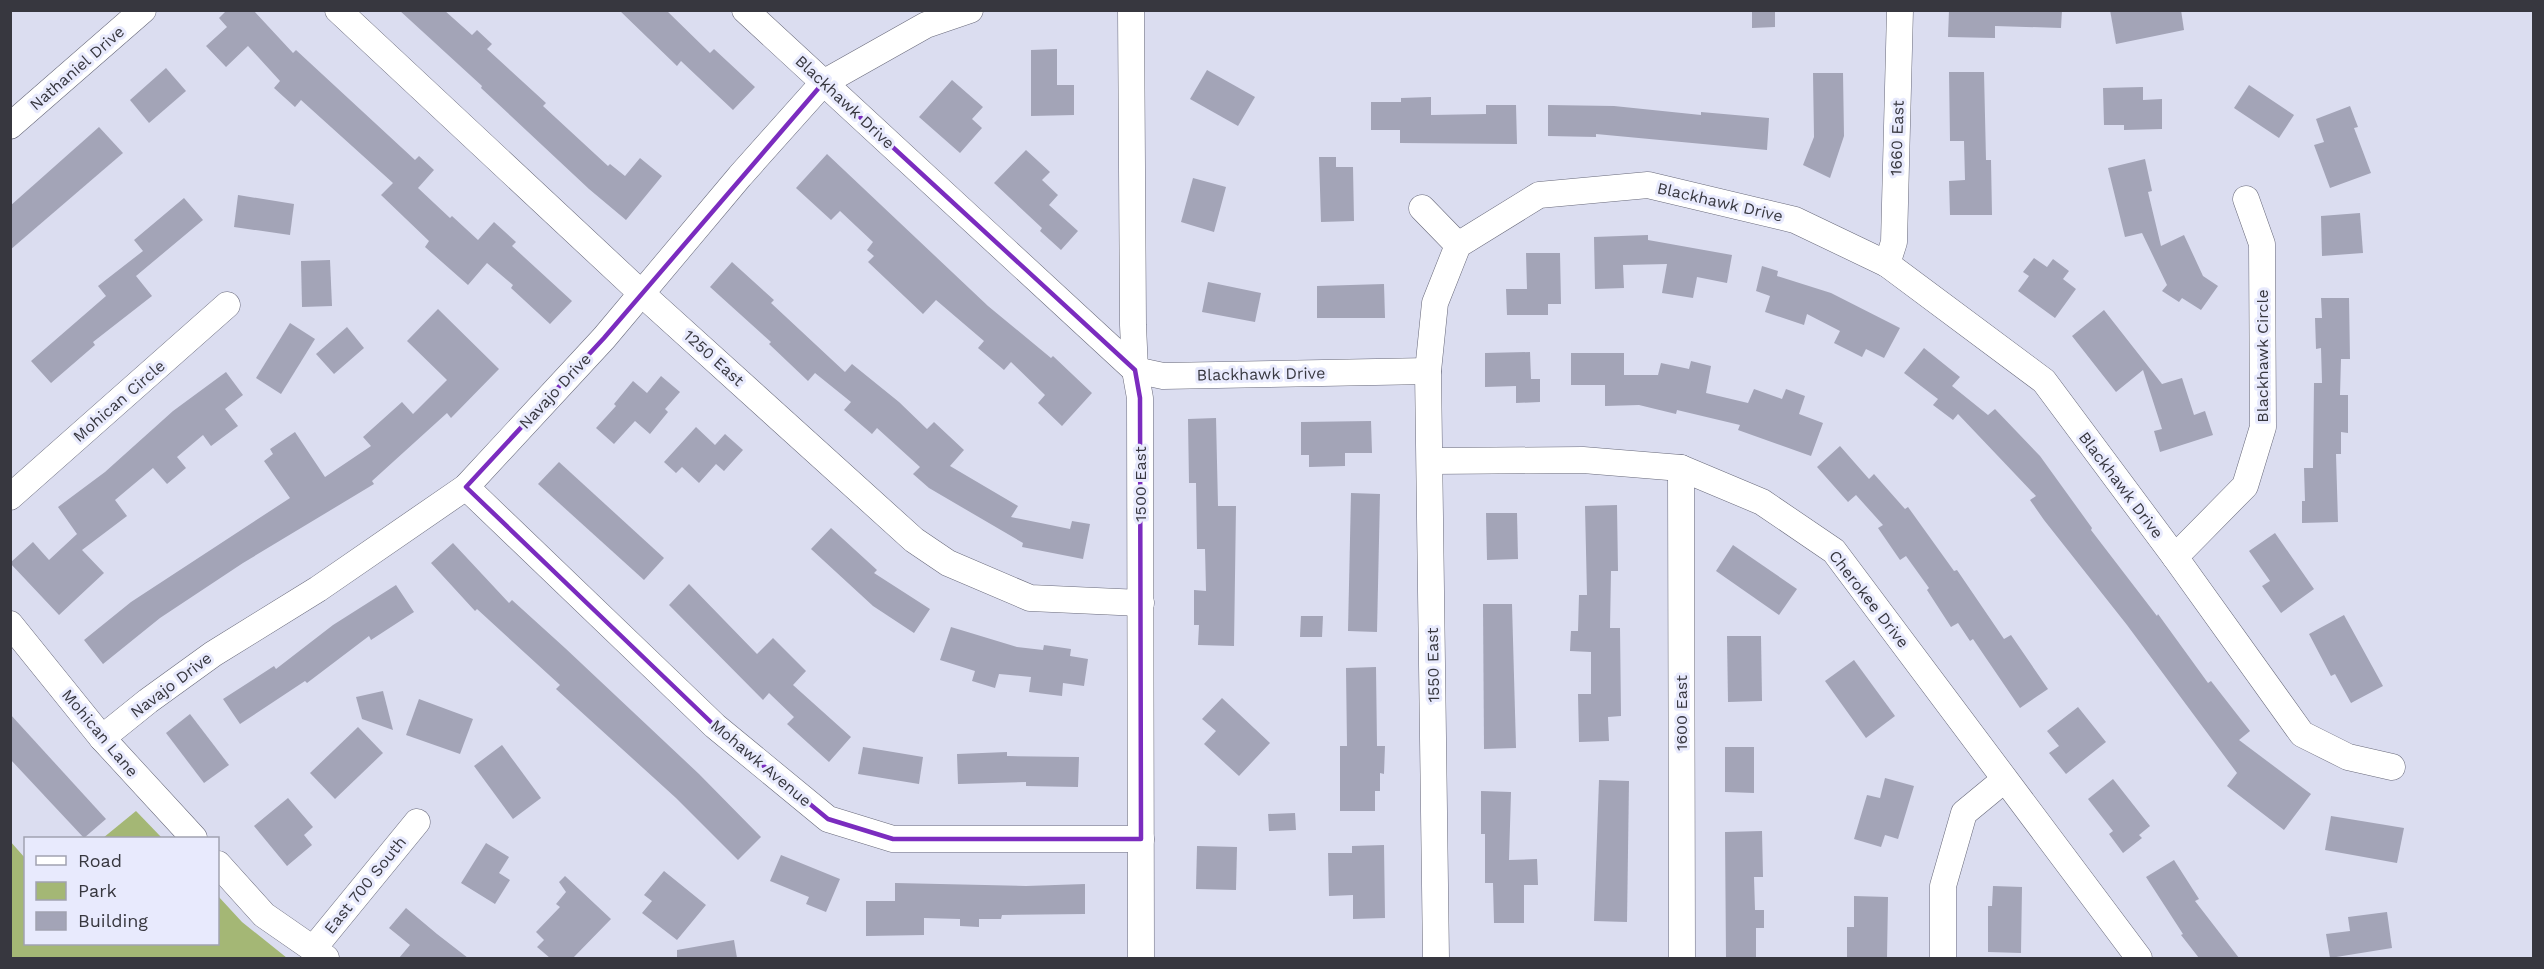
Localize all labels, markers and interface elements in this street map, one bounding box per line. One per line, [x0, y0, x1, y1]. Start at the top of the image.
street label: Nathaniel Drive [26, 22, 128, 114]
street label: Blackhawk Drive [792, 51, 898, 153]
street label: 1660 East [1886, 100, 1908, 176]
street label: Blackhawk Drive [1655, 178, 1785, 226]
street label: Blackhawk Circle [2253, 289, 2272, 423]
street label: 1250 East [680, 326, 748, 390]
street label: Navajo Drive [515, 349, 595, 433]
street label: Mohican Circle [69, 356, 169, 446]
street label: Blackhawk Drive [1197, 363, 1325, 385]
street label: Blackhawk Drive [2075, 428, 2167, 542]
street label: 1500 East [1131, 446, 1150, 522]
street label: Cherokee Drive [1825, 546, 1913, 652]
street label: 1550 East [1423, 627, 1443, 703]
street label: Navajo Drive [127, 648, 215, 722]
street label: 1600 East [1672, 675, 1691, 751]
street label: Mohican Lane [58, 685, 142, 781]
street label: Mohawk Avenue [707, 715, 815, 811]
street label: East 700 South [320, 833, 410, 937]
legend [24, 837, 219, 945]
text: Road [78, 850, 122, 871]
text: Park [78, 880, 117, 901]
text: Building [78, 910, 148, 931]

